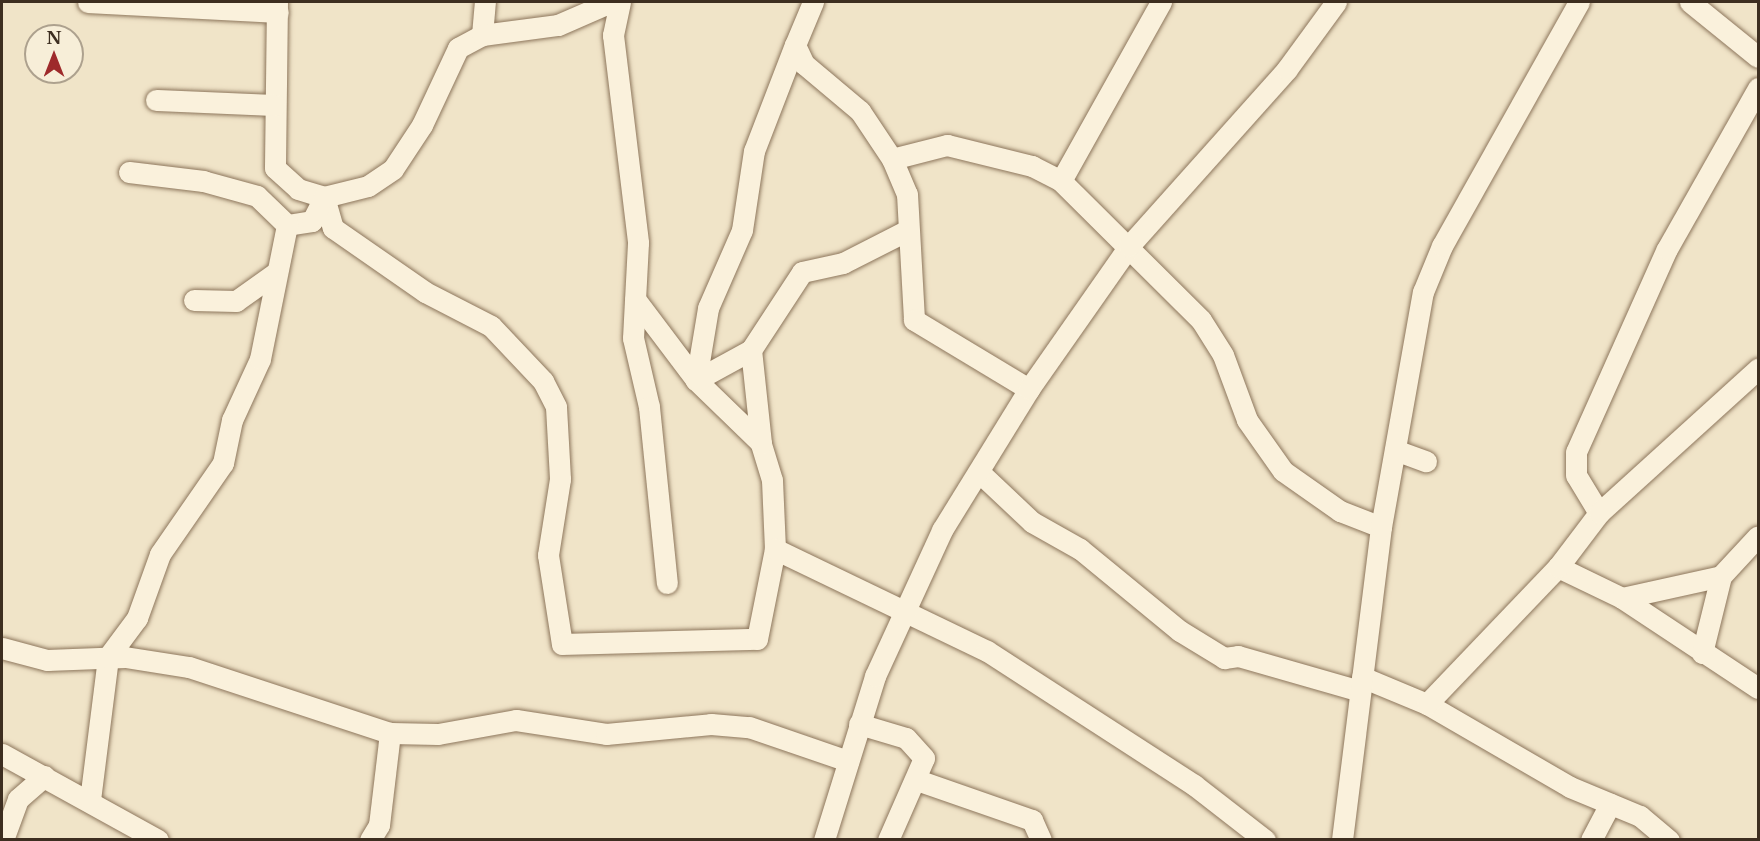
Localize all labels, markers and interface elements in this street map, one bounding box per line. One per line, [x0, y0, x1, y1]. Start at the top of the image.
north arrow [24, 24, 84, 84]
text: N [46, 28, 62, 48]

